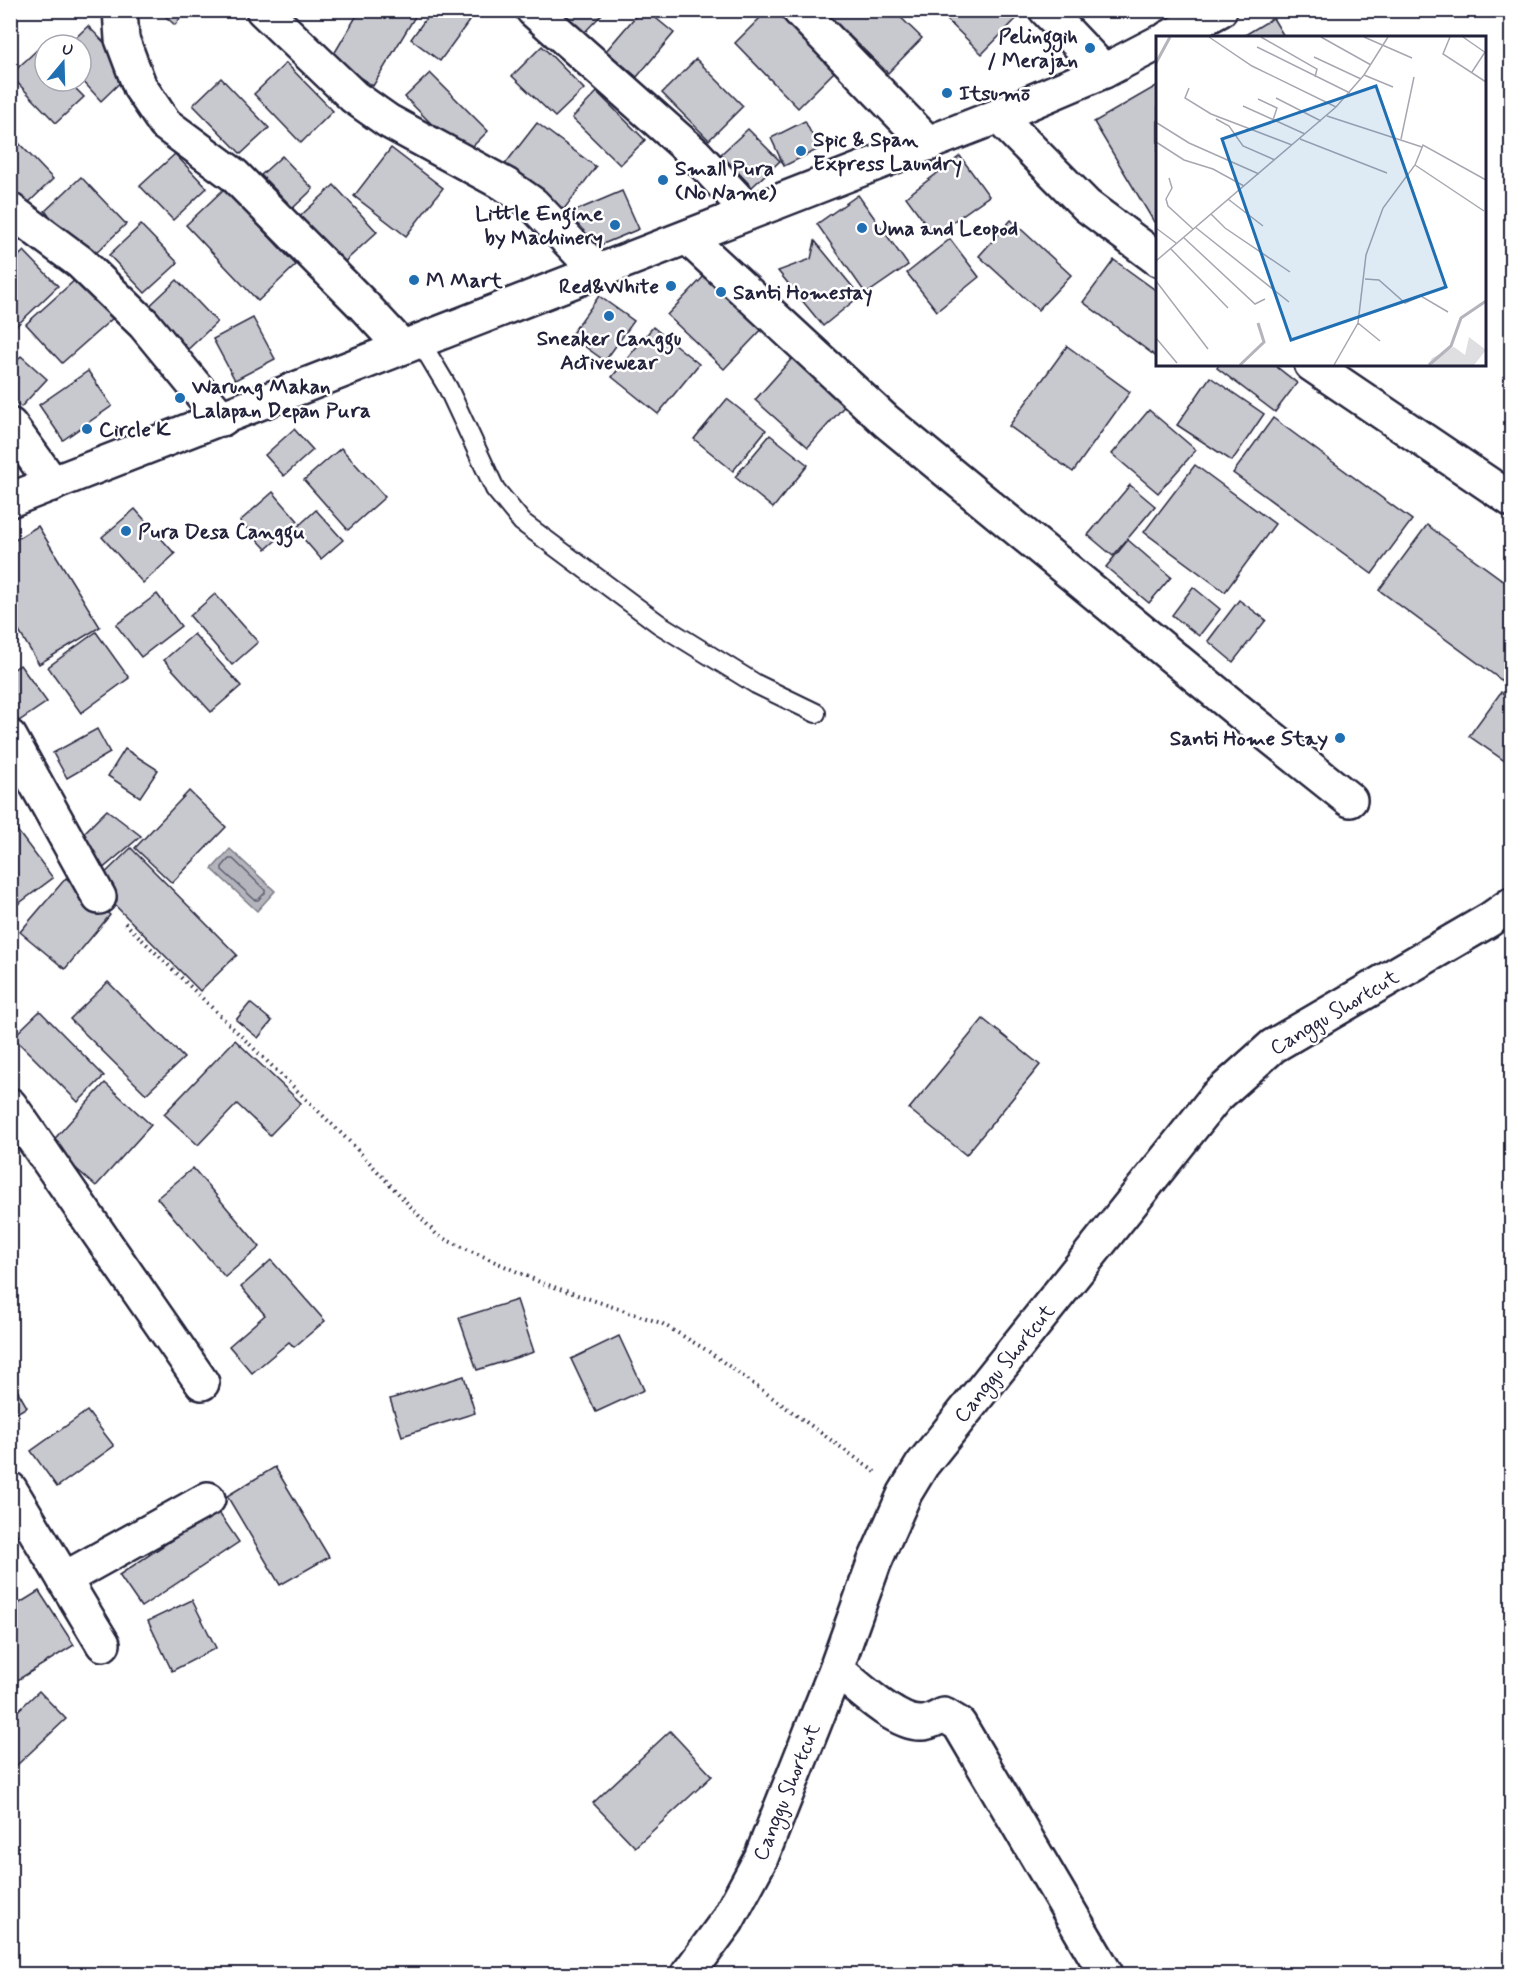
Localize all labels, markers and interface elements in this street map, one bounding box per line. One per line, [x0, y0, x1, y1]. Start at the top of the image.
place label: Pelinggih / Merajan [987, 23, 1078, 75]
north arrow [33, 33, 93, 93]
inset map [1156, 36, 1486, 366]
text: U [59, 39, 76, 62]
marker: Pelinggih / Merajan [1083, 41, 1097, 55]
place label: Itsumō [959, 80, 1030, 108]
marker: Itsumō [940, 86, 954, 100]
place label: Spic & Span Express Laundry [813, 126, 962, 178]
marker: Spic & Span Express Laundry [794, 144, 808, 158]
place label: Small Pura (No Name) [675, 155, 777, 207]
marker: Small Pura (No Name) [656, 173, 670, 187]
place label: Little Engine by Machinery [475, 200, 604, 252]
place label: Uma and Leopod [874, 215, 1018, 243]
marker: Little Engine by Machinery [608, 218, 622, 232]
marker: Uma and Leopod [855, 221, 869, 235]
place label: M Mart [426, 267, 503, 295]
marker: M Mart [407, 273, 421, 287]
place label: Red&White [559, 273, 659, 301]
marker: Red&White [664, 279, 678, 293]
place label: Santi Homestay [733, 279, 873, 307]
marker: Santi Homestay [714, 285, 728, 299]
marker: Sneaker Canggu Activewear [602, 309, 616, 323]
place label: Sneaker Canggu Activewear [537, 325, 681, 377]
place label: Warung Makan Lalapan Depan Pura [191, 373, 371, 425]
marker: Warung Makan Lalapan Depan Pura [173, 391, 187, 405]
place label: Circle K [99, 416, 172, 444]
marker: Circle K [80, 422, 94, 436]
place label: Pura Desa Canggu [138, 518, 305, 548]
marker: Pura Desa Canggu [119, 524, 133, 538]
place label: Santi Home Stay [1170, 725, 1328, 753]
marker: Santi Home Stay [1333, 731, 1347, 745]
street label: Canggu Shortcut [1265, 963, 1405, 1063]
street label: Canggu Shortcut [948, 1298, 1063, 1430]
street label: Canggu Shortcut [747, 1719, 828, 1866]

